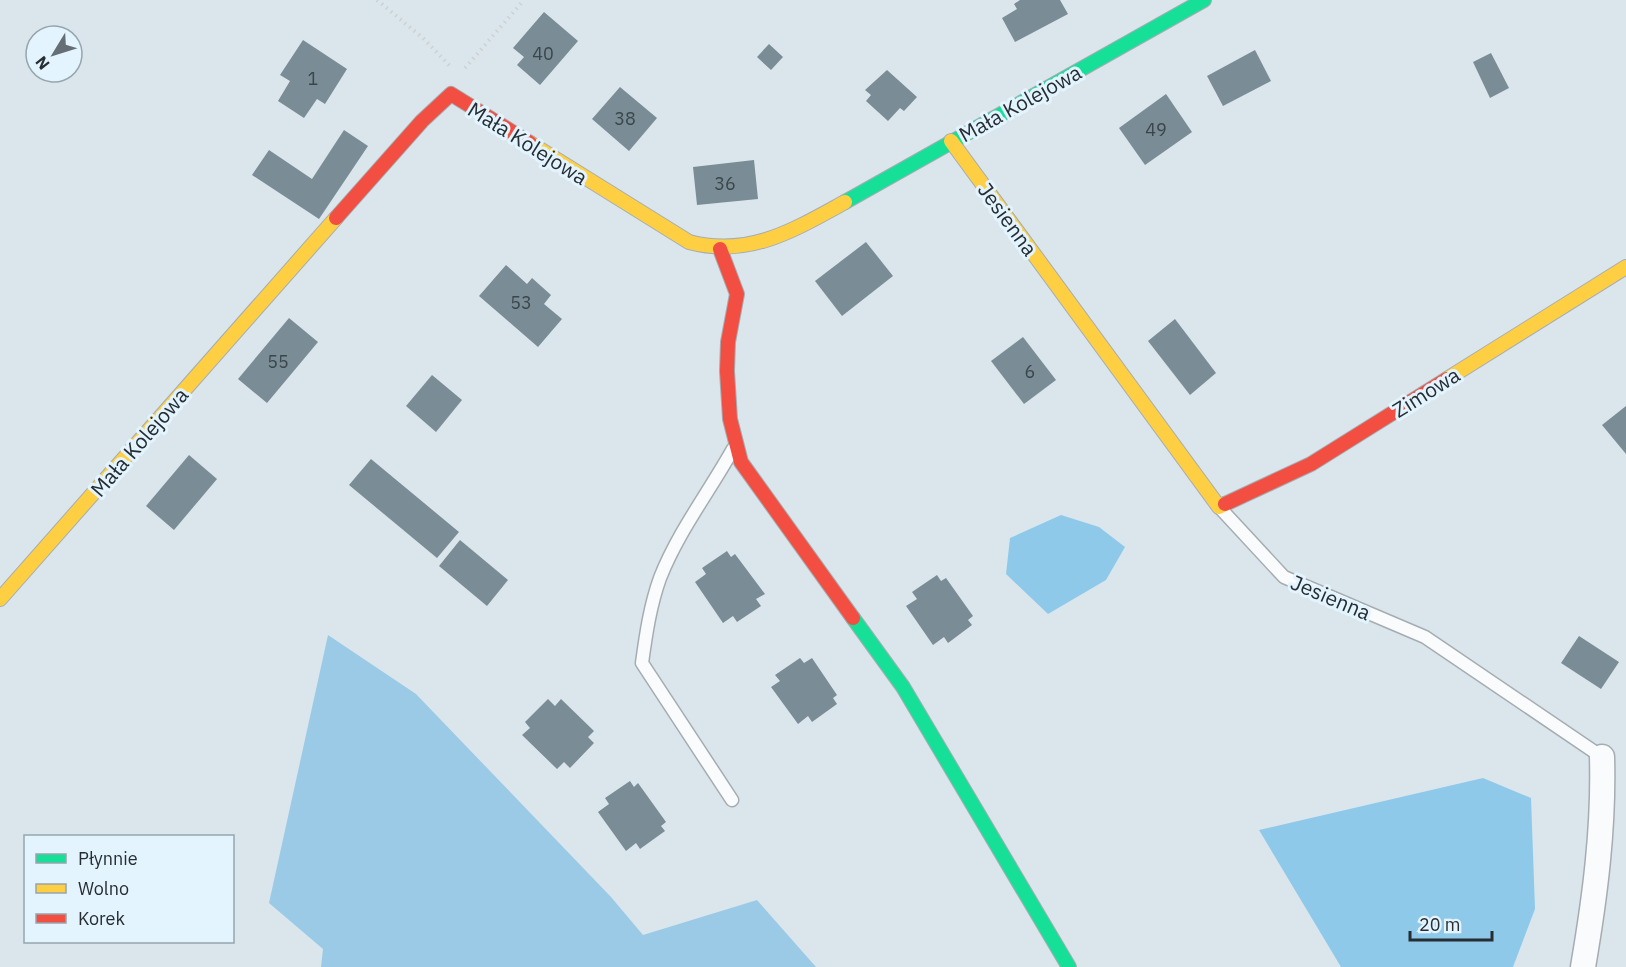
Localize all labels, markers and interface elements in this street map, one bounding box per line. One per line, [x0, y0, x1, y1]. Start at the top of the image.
north arrow [24, 24, 84, 84]
house number: 40 [532, 42, 554, 65]
text: N [31, 53, 54, 74]
street label: Mała Kolejowa [954, 58, 1086, 148]
house number: 1 [308, 67, 318, 90]
street label: Mała Kolejowa [463, 95, 593, 191]
house number: 38 [614, 107, 636, 130]
house number: 49 [1145, 118, 1167, 141]
house number: 36 [714, 172, 736, 195]
street label: Jesienna [972, 177, 1044, 261]
house number: 53 [510, 291, 532, 314]
house number: 55 [267, 350, 289, 373]
house number: 6 [1025, 360, 1035, 383]
street label: Zimowa [1387, 360, 1465, 424]
street label: Mała Kolejowa [84, 381, 194, 503]
street label: Jesienna [1287, 568, 1375, 626]
legend [24, 835, 234, 943]
text: Płynnie [78, 847, 138, 870]
text: Wolno [78, 877, 129, 900]
scale bar [1410, 904, 1492, 942]
text: Korek [78, 907, 125, 930]
text: 20 m [1419, 913, 1461, 936]

